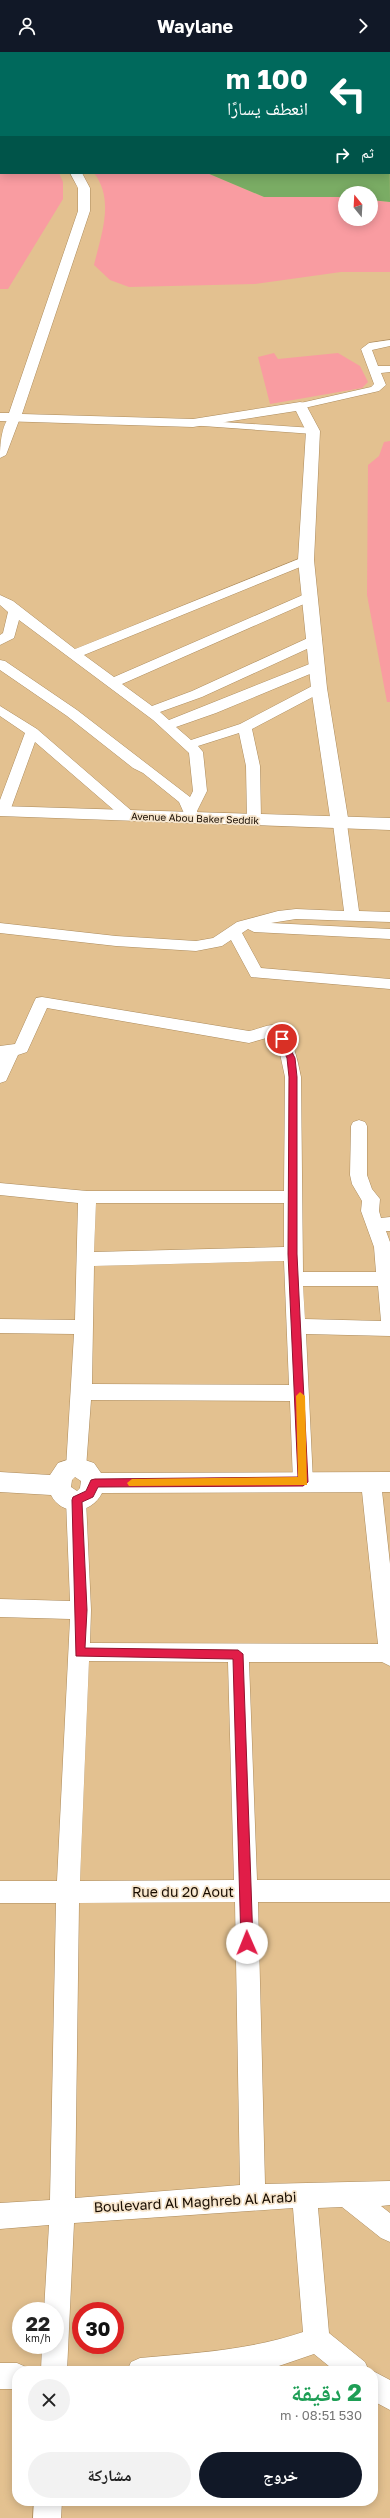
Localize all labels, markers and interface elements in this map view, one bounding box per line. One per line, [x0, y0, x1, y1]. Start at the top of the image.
icon: person [16, 15, 38, 37]
text: Waylane [157, 15, 233, 37]
icon: forward [352, 15, 374, 37]
text: 100 m [226, 62, 308, 95]
icon: left [322, 68, 374, 120]
text: انعطف يسارًا [227, 97, 308, 119]
text: ثم [361, 143, 374, 161]
icon: right [331, 144, 353, 166]
north arrow [338, 186, 378, 226]
map controls [338, 186, 378, 226]
street label: Avenue Abou Baker Seddik [131, 810, 260, 826]
pin [265, 1022, 299, 1056]
icon: arrive [271, 1028, 293, 1050]
street label: Rue du 20 Aout [132, 1883, 234, 1900]
position arrow [226, 1922, 268, 1964]
street label: Boulevard Al Maghreb Al Arabi [93, 2188, 297, 2215]
speed limit sign: 30 [72, 2302, 124, 2354]
text: 22 [26, 2311, 50, 2335]
text: km/h [25, 2332, 51, 2344]
text: 2 دقيقة [291, 2377, 362, 2406]
button: close [28, 2379, 70, 2421]
text: 530 m · 08:51 [280, 2407, 362, 2423]
button: مشاركة [28, 2452, 191, 2498]
button: خروج [199, 2452, 362, 2498]

